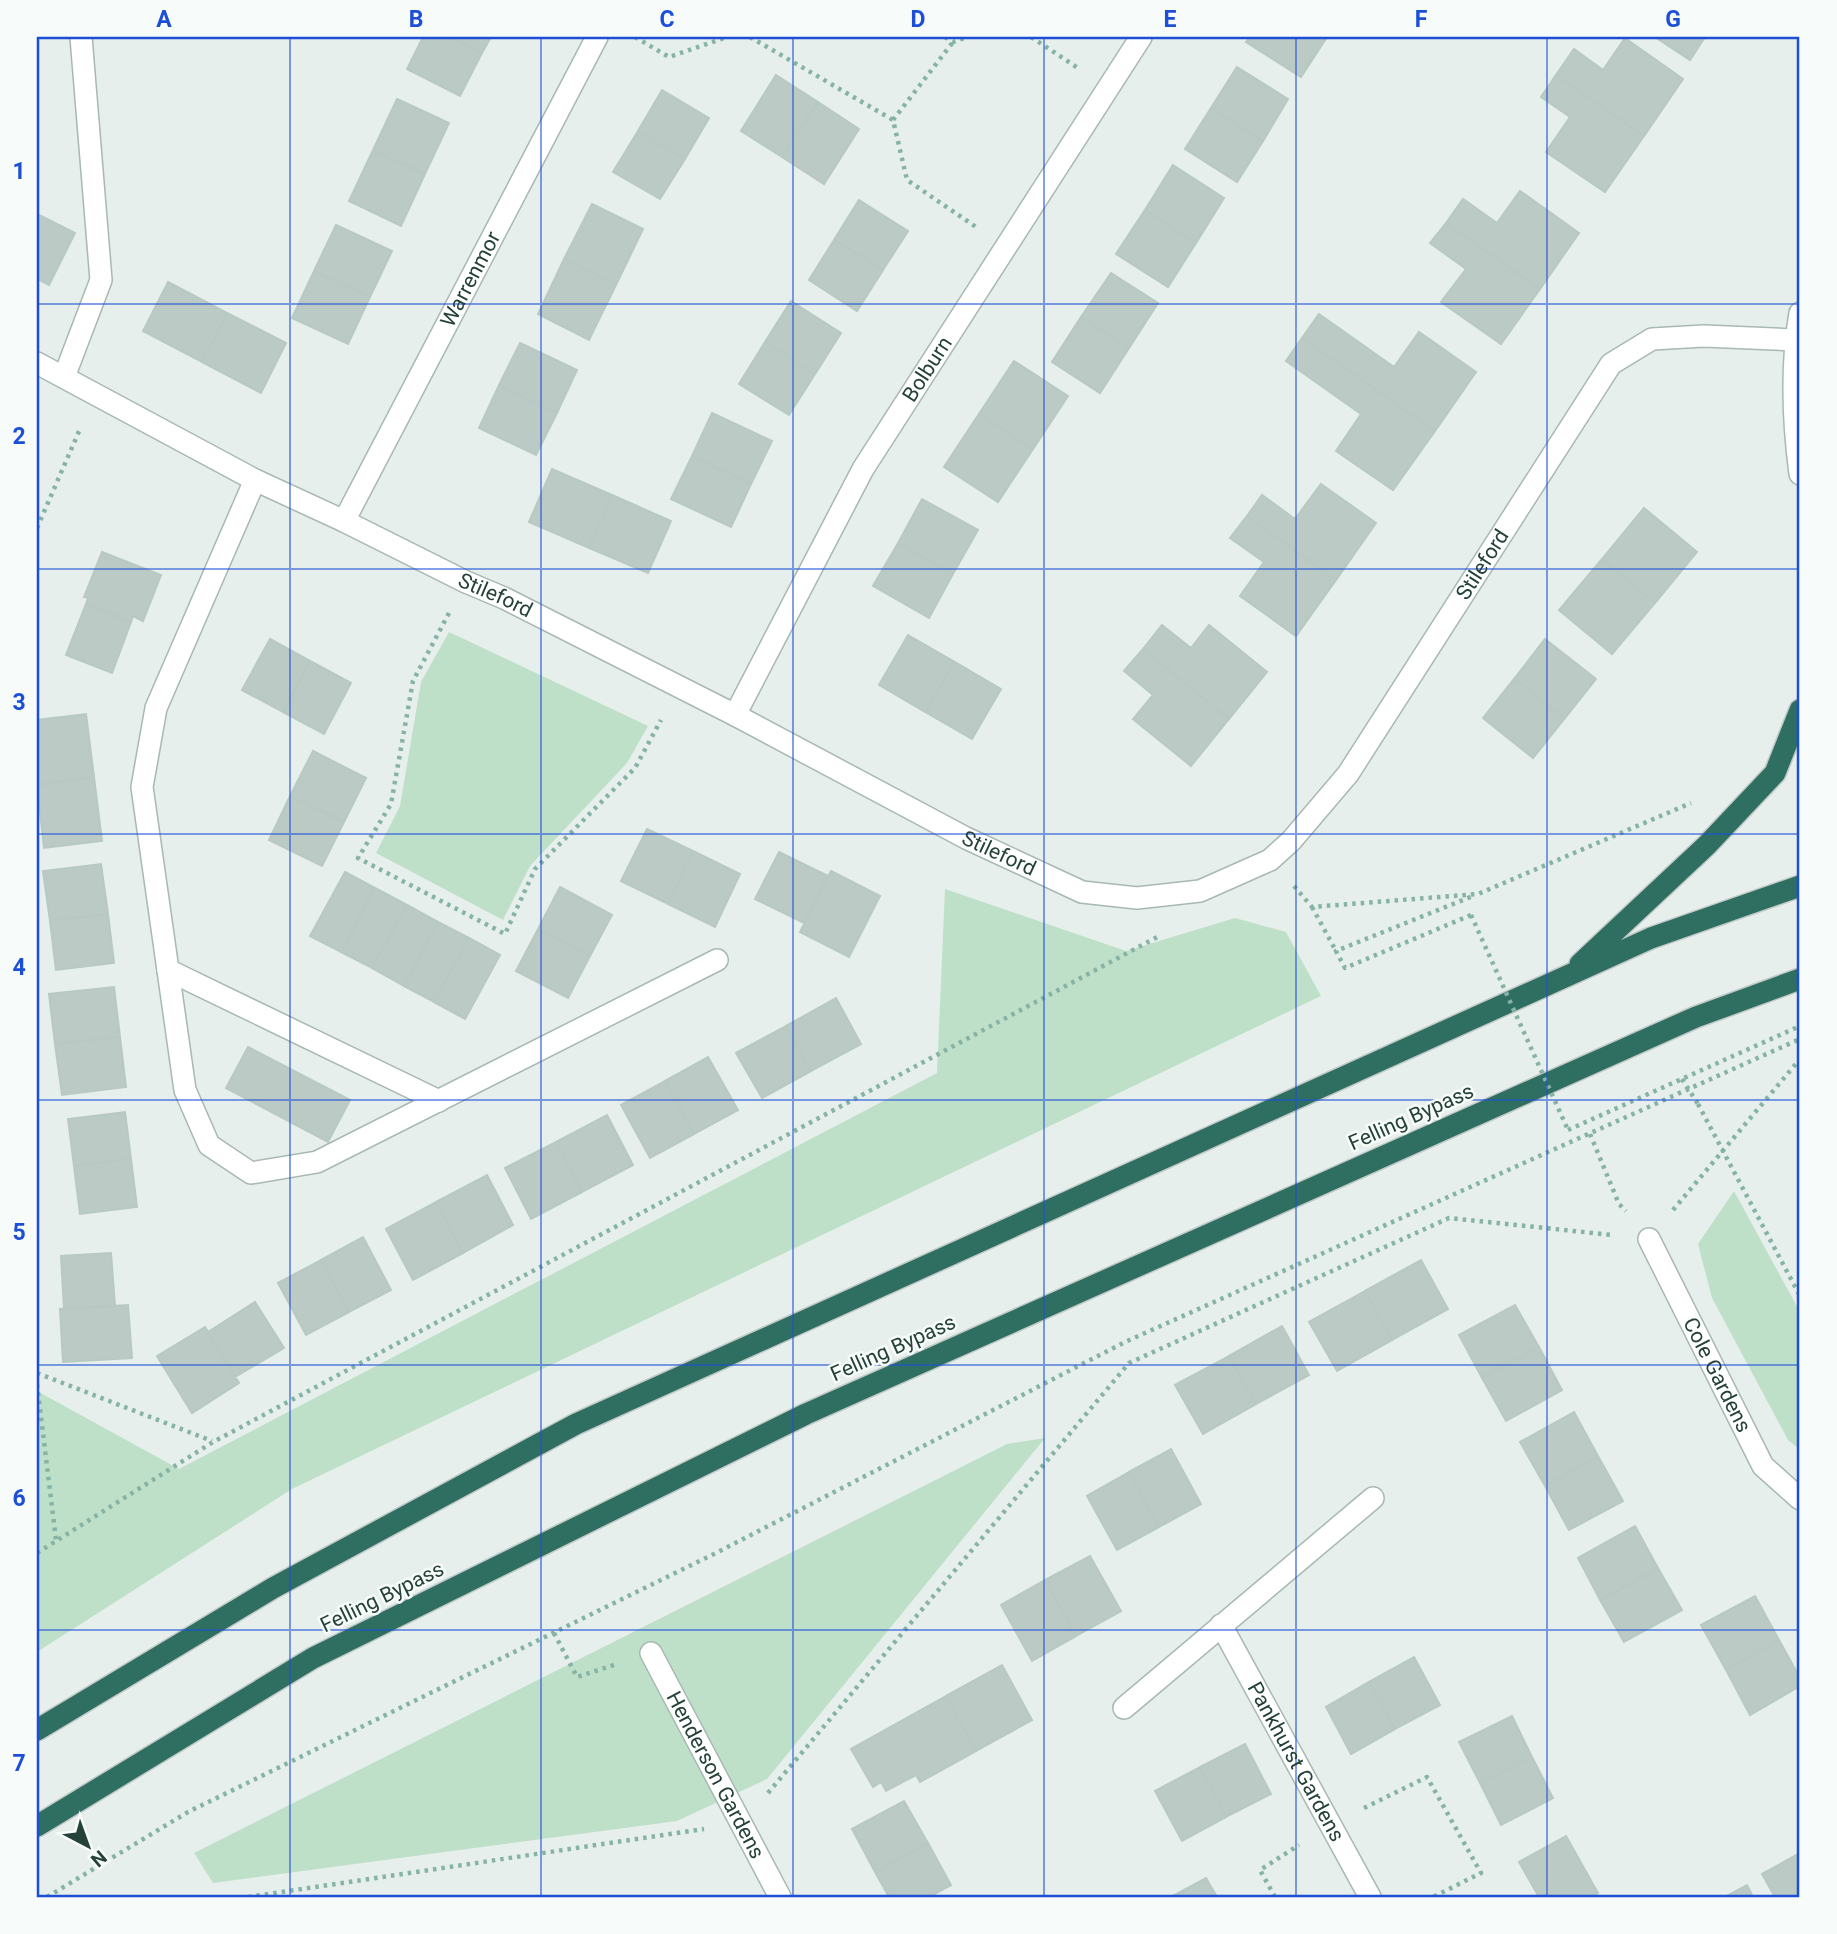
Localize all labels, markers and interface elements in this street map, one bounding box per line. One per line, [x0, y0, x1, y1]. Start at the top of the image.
text: A [156, 6, 172, 33]
text: B [409, 6, 423, 33]
text: C [659, 6, 675, 33]
text: D [911, 6, 925, 33]
text: E [1164, 6, 1177, 33]
text: F [1415, 6, 1428, 33]
text: G [1665, 6, 1681, 33]
text: 1 [12, 158, 26, 185]
street label: Warrenmor [436, 227, 505, 331]
street label: Bolburn [898, 332, 957, 406]
text: 2 [12, 423, 26, 450]
street label: Stileford [1451, 525, 1514, 604]
street label: Stileford [454, 568, 536, 622]
text: 3 [12, 689, 26, 716]
street label: Stileford [958, 826, 1040, 881]
text: 4 [12, 954, 26, 981]
street label: Felling Bypass [1345, 1079, 1477, 1155]
text: 5 [12, 1219, 26, 1246]
street label: Felling Bypass [827, 1310, 959, 1386]
street label: Cole Gardens [1678, 1313, 1756, 1436]
text: 6 [12, 1485, 26, 1512]
street label: Felling Bypass [316, 1557, 448, 1637]
street label: Pankhurst Gardens [1243, 1678, 1349, 1846]
street label: Henderson Gardens [662, 1687, 769, 1863]
text: 7 [12, 1750, 26, 1777]
north arrow [52, 1812, 122, 1882]
text: N [86, 1845, 111, 1872]

